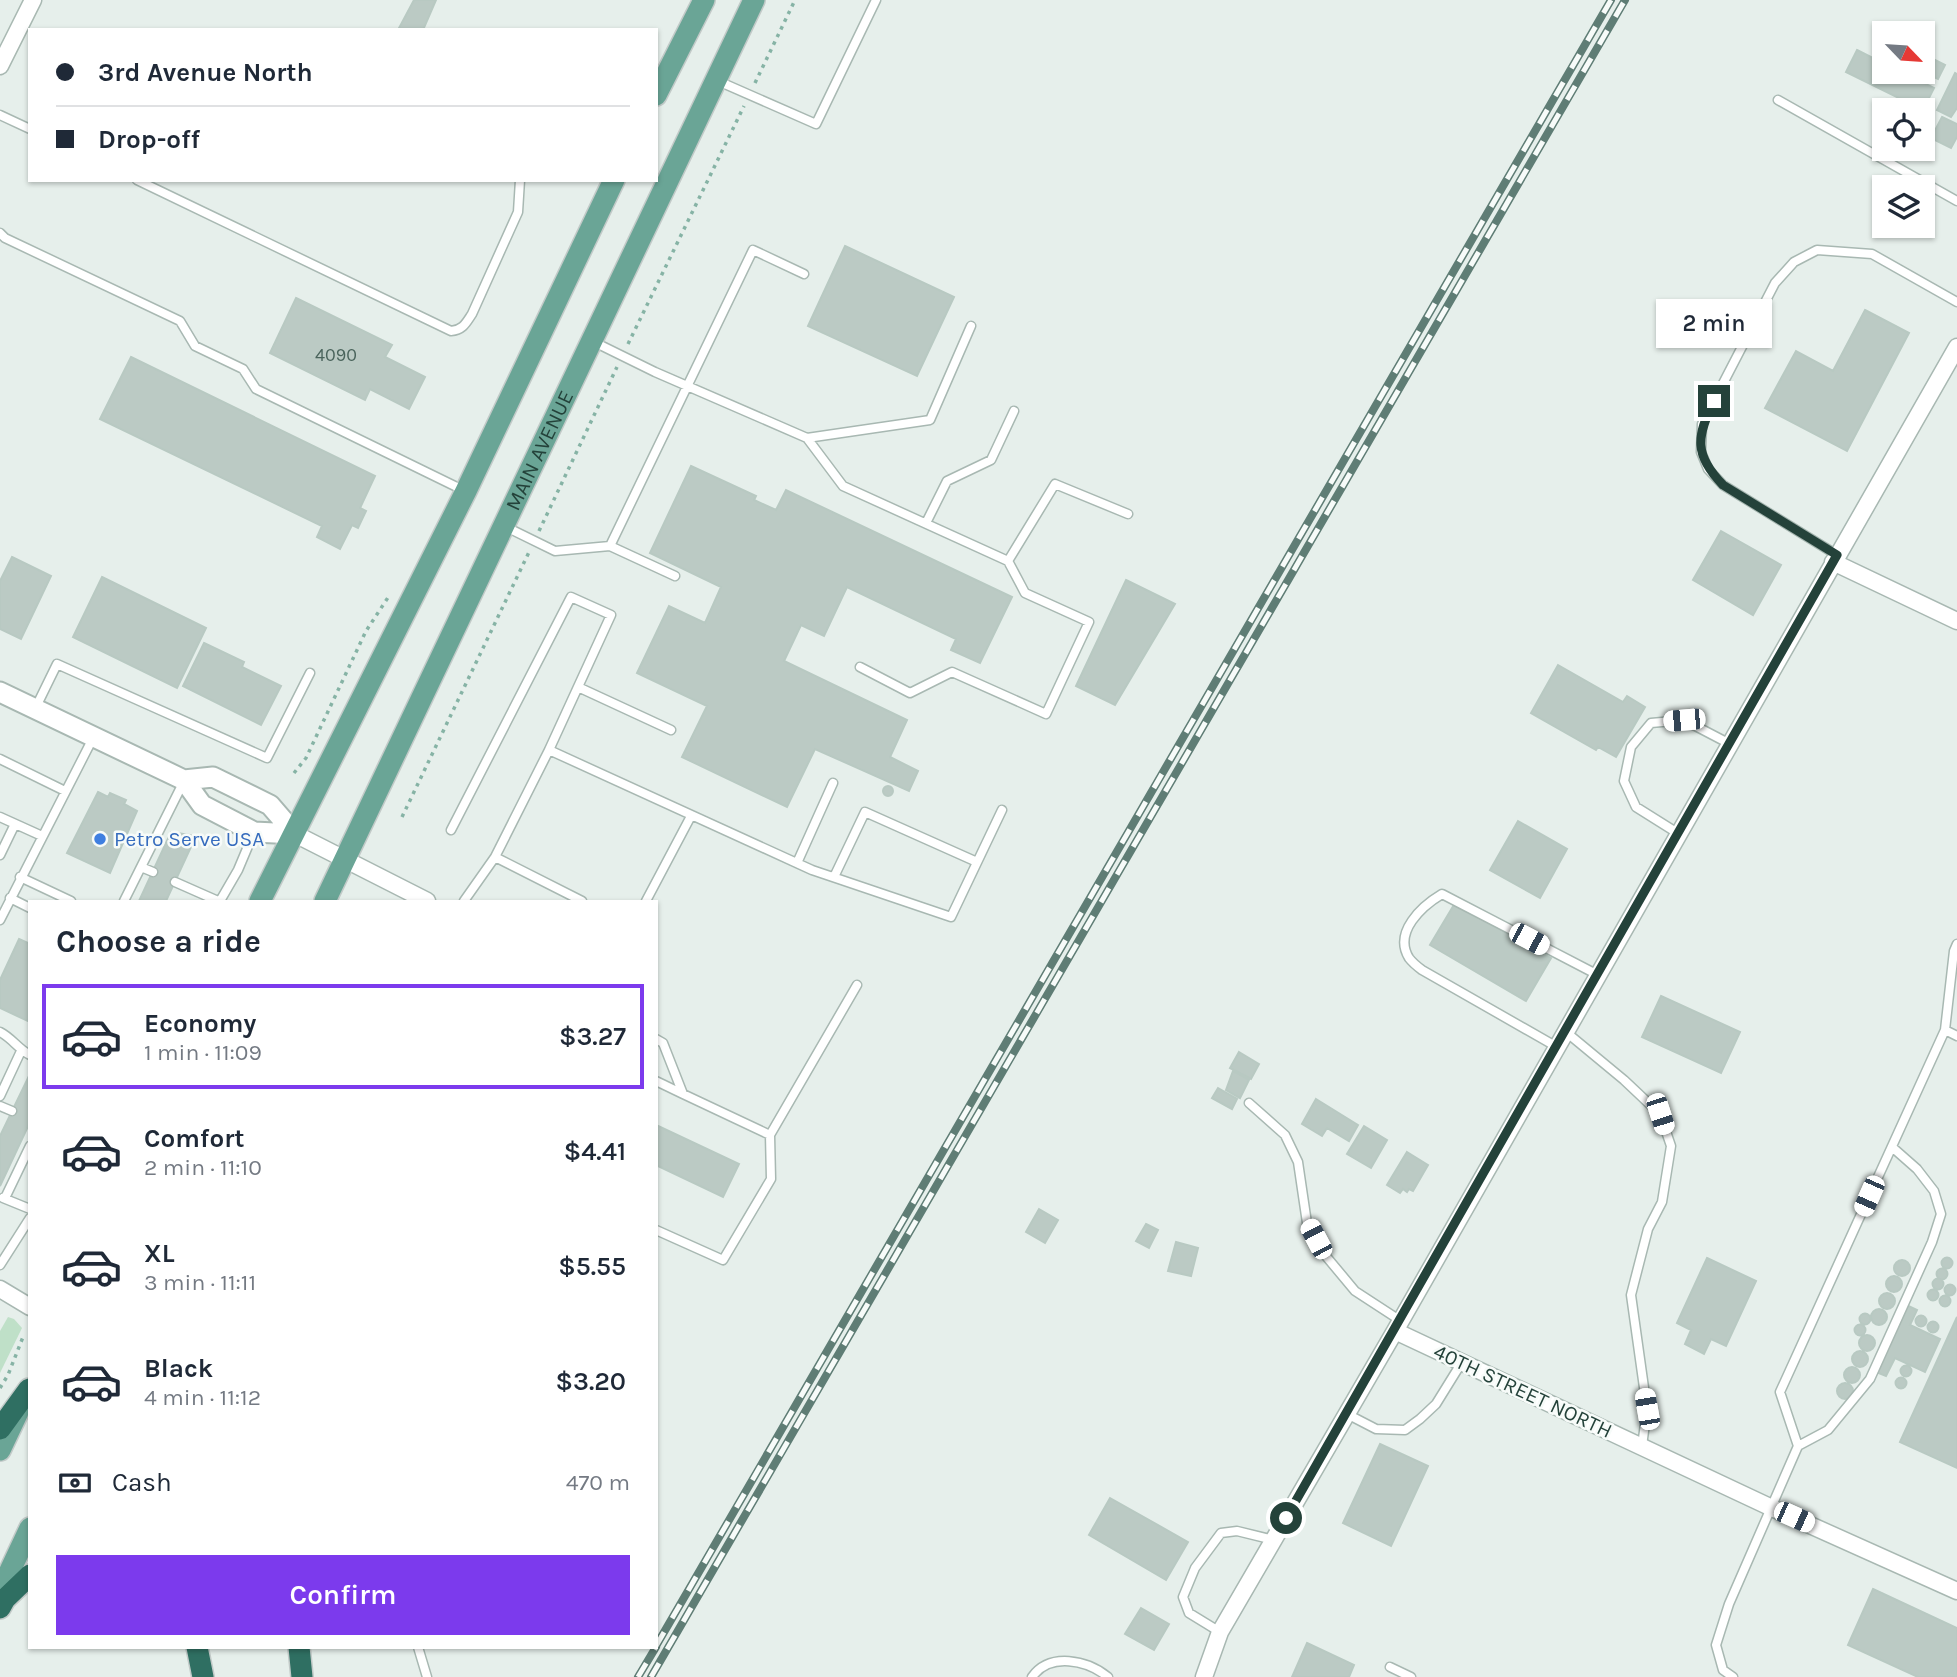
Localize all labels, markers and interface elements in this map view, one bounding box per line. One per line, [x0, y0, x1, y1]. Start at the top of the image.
north arrow [1872, 21, 1936, 84]
map controls [1872, 21, 1935, 238]
text: 3rd Avenue North [98, 57, 313, 88]
button: locate [1872, 98, 1935, 161]
text: Drop-off [98, 124, 200, 155]
button: layers [1872, 175, 1935, 238]
callout: 2 min [1656, 300, 1772, 348]
text: 2 min [1683, 310, 1745, 337]
house number: 4090 [315, 344, 357, 366]
route end [1698, 385, 1730, 417]
street label: MAIN AVENUE [501, 387, 578, 514]
car [1663, 708, 1706, 732]
place label: Petro Serve USA [114, 827, 264, 851]
marker: Petro Serve USA [92, 831, 108, 847]
car [1506, 920, 1553, 958]
text: Choose a ride [56, 923, 261, 960]
icon: car [60, 1005, 123, 1068]
text: Economy [144, 1008, 256, 1039]
text: $3.27 [559, 1021, 626, 1052]
text: 1 min · 11:09 [144, 1039, 262, 1066]
car [1644, 1091, 1677, 1137]
icon: car [60, 1120, 123, 1183]
text: Comfort [144, 1123, 245, 1154]
text: $4.41 [564, 1136, 626, 1167]
text: 2 min · 11:10 [144, 1154, 262, 1181]
car [1851, 1173, 1888, 1219]
car [1297, 1216, 1336, 1262]
icon: car [60, 1235, 123, 1298]
text: XL [144, 1238, 175, 1269]
text: $5.55 [558, 1251, 626, 1282]
text: 3 min · 11:11 [144, 1269, 256, 1296]
street label: 40TH STREET NORTH [1430, 1339, 1616, 1443]
icon: car [60, 1350, 123, 1413]
text: Black [144, 1353, 213, 1384]
text: $3.20 [556, 1366, 626, 1397]
text: 4 min · 11:12 [144, 1384, 261, 1411]
car [1634, 1386, 1661, 1432]
icon: cash [56, 1464, 94, 1502]
text: Cash [112, 1467, 172, 1498]
text: 470 m [566, 1469, 630, 1496]
car [1771, 1499, 1818, 1535]
route start [1270, 1502, 1302, 1534]
button: Confirm [56, 1555, 630, 1635]

